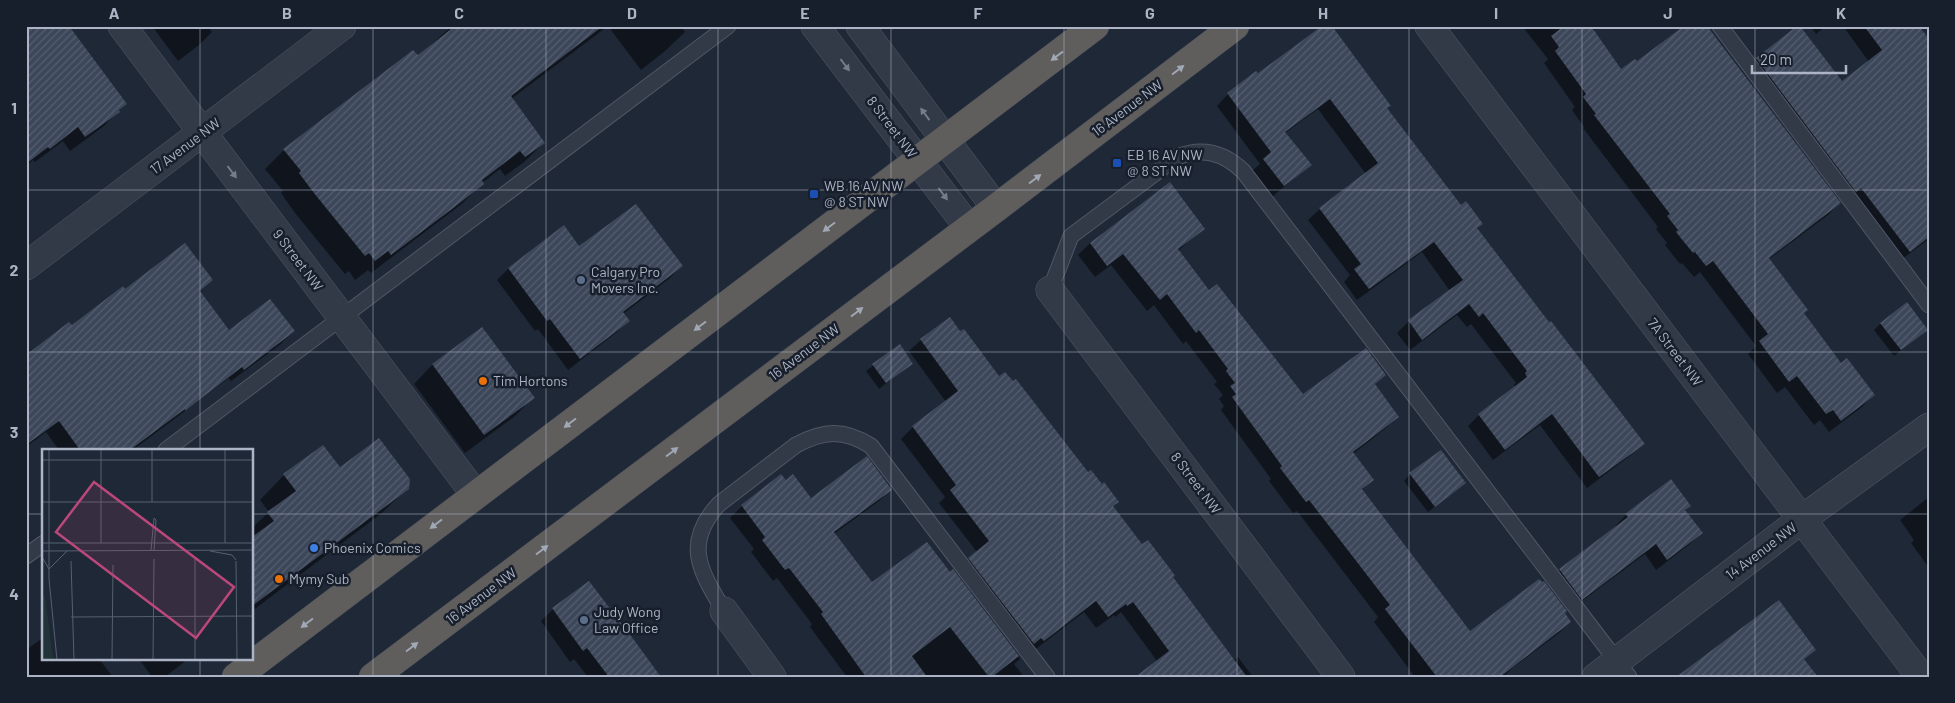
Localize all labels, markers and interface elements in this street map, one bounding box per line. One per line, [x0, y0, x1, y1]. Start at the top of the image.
text: A [109, 3, 120, 22]
text: B [282, 3, 292, 22]
text: C [454, 3, 464, 22]
text: D [627, 3, 637, 22]
text: E [800, 3, 810, 22]
text: F [974, 3, 983, 22]
text: G [1145, 3, 1155, 22]
text: H [1318, 3, 1328, 22]
text: I [1494, 3, 1498, 22]
text: J [1663, 3, 1673, 22]
text: K [1836, 3, 1846, 22]
scale bar [1752, 42, 1846, 74]
text: 20 m [1760, 50, 1792, 68]
one-way arrow [1050, 51, 1064, 61]
one-way arrow [840, 58, 850, 72]
one-way arrow [1171, 64, 1184, 75]
street label: 16 Avenue NW [1088, 76, 1165, 140]
street label: 8 Street NW [864, 92, 921, 161]
text: 1 [11, 98, 17, 117]
one-way arrow [920, 107, 930, 120]
street label: 17 Avenue NW [146, 114, 223, 177]
place label: EB 16 AV NW @ 8 ST NW [1127, 146, 1203, 179]
marker: EB 16 AV NW @ 8 ST NW [1111, 157, 1123, 169]
one-way arrow [227, 165, 237, 179]
one-way arrow [1028, 173, 1041, 184]
place label: WB 16 AV NW @ 8 ST NW [824, 177, 903, 210]
one-way arrow [938, 187, 949, 200]
marker: WB 16 AV NW @ 8 ST NW [808, 188, 820, 200]
one-way arrow [823, 222, 836, 233]
street label: 9 Street NW [270, 225, 327, 294]
text: 2 [10, 260, 19, 279]
place label: Calgary Pro Movers Inc. [591, 263, 660, 296]
marker: Calgary Pro Movers Inc. [575, 274, 587, 286]
one-way arrow [850, 307, 863, 318]
street label: 7A Street NW [1644, 314, 1706, 389]
one-way arrow [694, 320, 707, 331]
street label: 16 Avenue NW [765, 320, 842, 384]
place label: Tim Hortons [493, 372, 568, 389]
marker: Tim Hortons [477, 375, 489, 387]
one-way arrow [564, 418, 577, 429]
text: 3 [10, 422, 18, 441]
one-way arrow [665, 447, 679, 457]
street label: 8 Street NW [1168, 448, 1225, 517]
inset map [42, 449, 254, 660]
street label: 14 Avenue NW [1722, 518, 1800, 583]
one-way arrow [429, 519, 443, 529]
place label: Phoenix Comics [324, 539, 421, 556]
marker: Phoenix Comics [308, 542, 320, 554]
one-way arrow [535, 544, 548, 555]
street label: 16 Avenue NW [442, 564, 519, 628]
place label: Mymy Sub [289, 570, 350, 587]
marker: Mymy Sub [273, 573, 285, 585]
text: 4 [9, 584, 19, 603]
place label: Judy Wong Law Office [594, 603, 661, 636]
marker: Judy Wong Law Office [578, 614, 590, 626]
one-way arrow [301, 617, 314, 628]
one-way arrow [405, 642, 418, 653]

